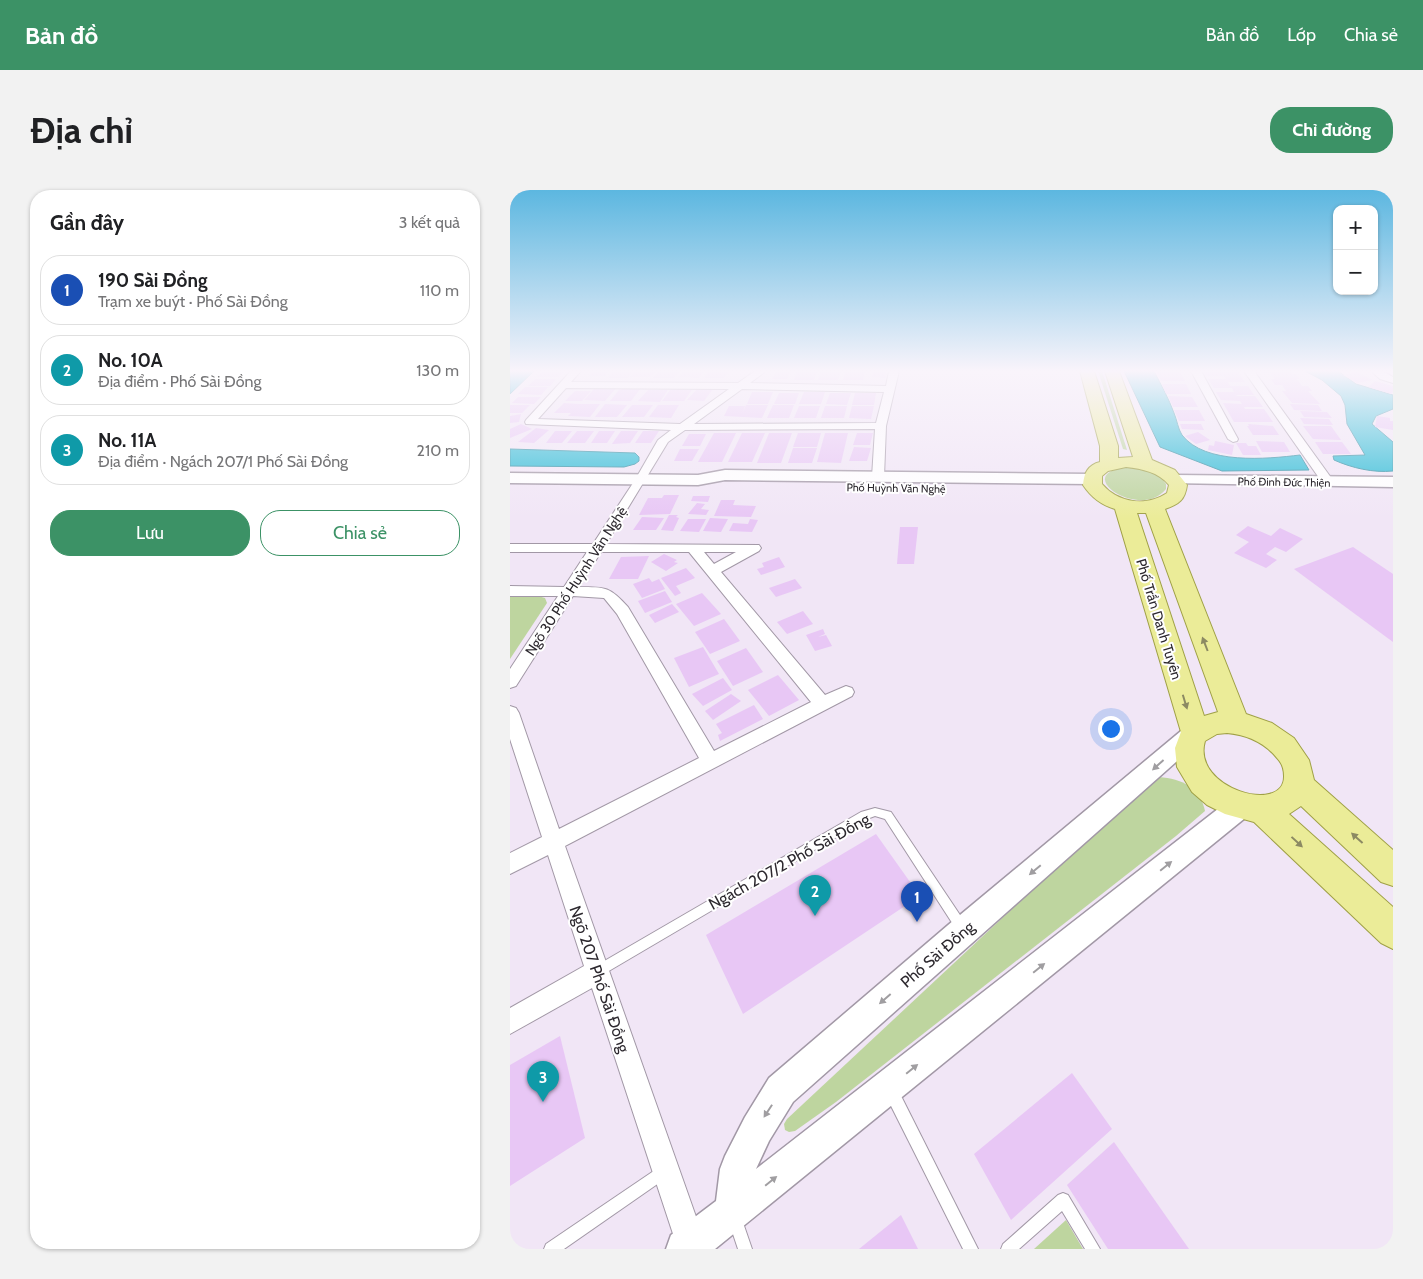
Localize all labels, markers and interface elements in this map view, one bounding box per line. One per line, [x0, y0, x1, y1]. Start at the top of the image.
text: Bản đồ [25, 21, 98, 50]
text: Bản đồ [1206, 24, 1259, 46]
text: Lớp [1287, 24, 1316, 46]
text: Chia sẻ [1344, 24, 1398, 46]
button: Chỉ đường [1270, 107, 1393, 153]
text: Địa chỉ [30, 109, 133, 152]
map controls [1333, 205, 1378, 295]
button: + [1333, 205, 1378, 250]
text: Gần đây [50, 210, 124, 235]
text: 3 kết quả [399, 213, 460, 232]
button: − [1333, 250, 1378, 295]
text: 190 Sài Đồng [98, 269, 207, 292]
text: 1 [64, 281, 70, 300]
text: 110 m [420, 281, 459, 300]
text: Trạm xe buýt · Phố Sài Đồng [98, 292, 288, 311]
text: No. 10A [98, 349, 163, 372]
text: 2 [63, 361, 71, 380]
text: 130 m [416, 361, 459, 380]
text: Địa điểm · Phố Sài Đồng [98, 372, 261, 391]
text: No. 11A [98, 429, 156, 452]
text: 3 [63, 441, 71, 460]
text: 210 m [417, 441, 459, 460]
text: Địa điểm · Ngách 207/1 Phố Sài Đồng [98, 452, 348, 471]
street label: Phố Đinh Đức Thiện [1237, 474, 1331, 490]
street label: Phố Huỳnh Văn Nghệ [846, 480, 946, 496]
street label: Ngõ 30 Phố Huỳnh Văn Nghệ [521, 503, 631, 659]
button: Lưu [50, 510, 250, 556]
button: Chia sẻ [260, 510, 460, 556]
street label: Phố Trần Danh Tuyên [1132, 556, 1186, 682]
one-way arrow [1201, 637, 1209, 651]
one-way arrow [1182, 695, 1190, 710]
your location [1098, 716, 1124, 742]
one-way arrow [1153, 759, 1165, 771]
street label: Ngách 207/2 Phố Sài Đồng [705, 809, 873, 913]
one-way arrow [1351, 832, 1363, 844]
one-way arrow [1291, 836, 1303, 848]
one-way arrow [1159, 861, 1172, 872]
one-way arrow [1029, 864, 1041, 876]
pin: 2 [799, 875, 831, 916]
pin: 1 [901, 881, 933, 922]
street label: Ngõ 207 Phố Sài Đồng [565, 903, 634, 1056]
street label: Phố Sài Đồng [897, 917, 979, 992]
one-way arrow [1032, 962, 1045, 973]
one-way arrow [880, 993, 892, 1005]
pin: 3 [527, 1061, 559, 1102]
one-way arrow [905, 1064, 918, 1075]
one-way arrow [763, 1104, 773, 1117]
one-way arrow [764, 1176, 777, 1187]

